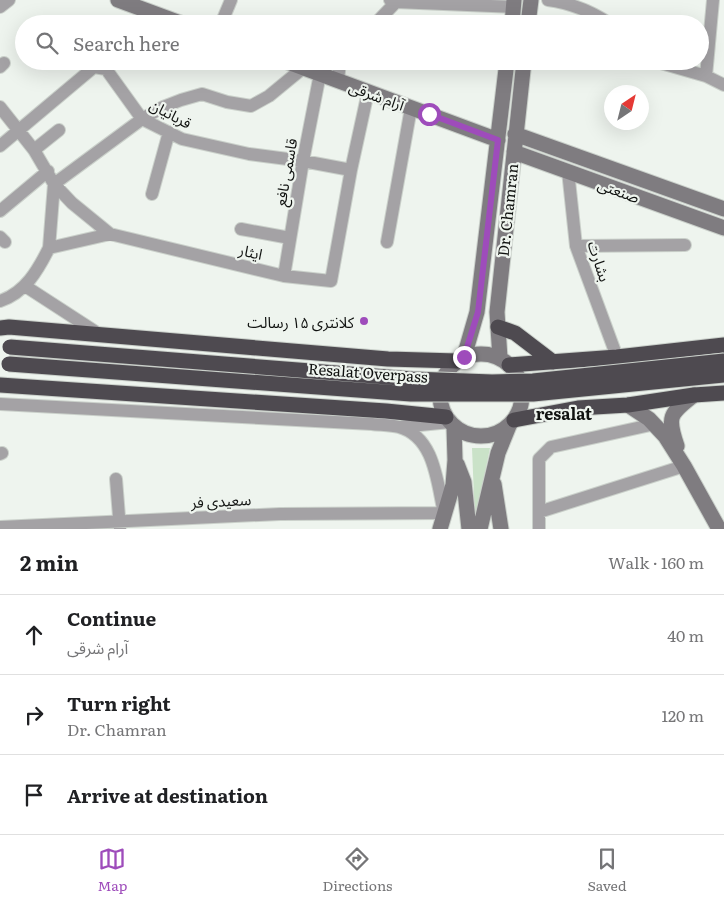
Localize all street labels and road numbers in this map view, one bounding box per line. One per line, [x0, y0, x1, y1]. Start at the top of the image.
street label: آرام شرقی [346, 74, 409, 117]
street label: قربانیان [146, 92, 196, 134]
street label: قاسمی نافع [268, 136, 304, 208]
street label: Dr. Chamran [491, 162, 523, 258]
street label: صنعتی [595, 172, 643, 208]
street label: ایثار [236, 237, 265, 265]
street label: بشارت [583, 238, 617, 284]
street label: Resalat Overpass [307, 356, 429, 388]
street label: سعیدی فر [189, 487, 252, 513]

